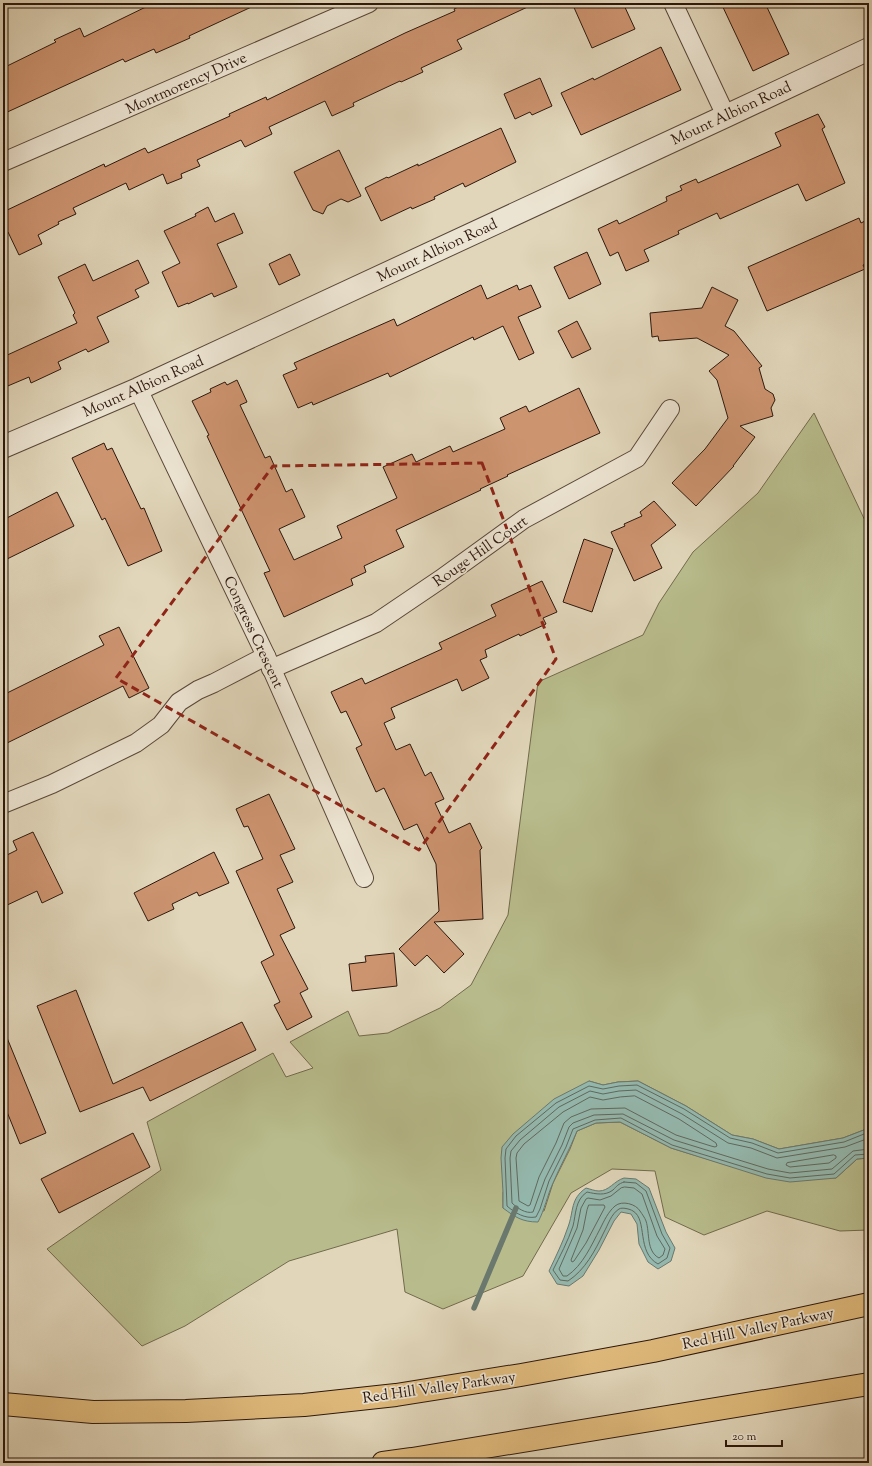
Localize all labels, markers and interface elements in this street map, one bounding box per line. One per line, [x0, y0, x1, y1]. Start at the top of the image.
street label: Montmorency Drive [123, 48, 250, 121]
street label: Mount Albion Road [668, 77, 796, 151]
street label: Mount Albion Road [374, 214, 502, 288]
street label: Mount Albion Road [80, 351, 208, 423]
street label: Rouge Hill Court [429, 512, 533, 593]
street label: Congress Crescent [217, 573, 288, 692]
street label: Red Hill Valley Parkway [681, 1303, 836, 1356]
street label: Red Hill Valley Parkway [361, 1367, 518, 1410]
scale bar [726, 1422, 782, 1448]
text: 20 m [732, 1428, 757, 1446]

